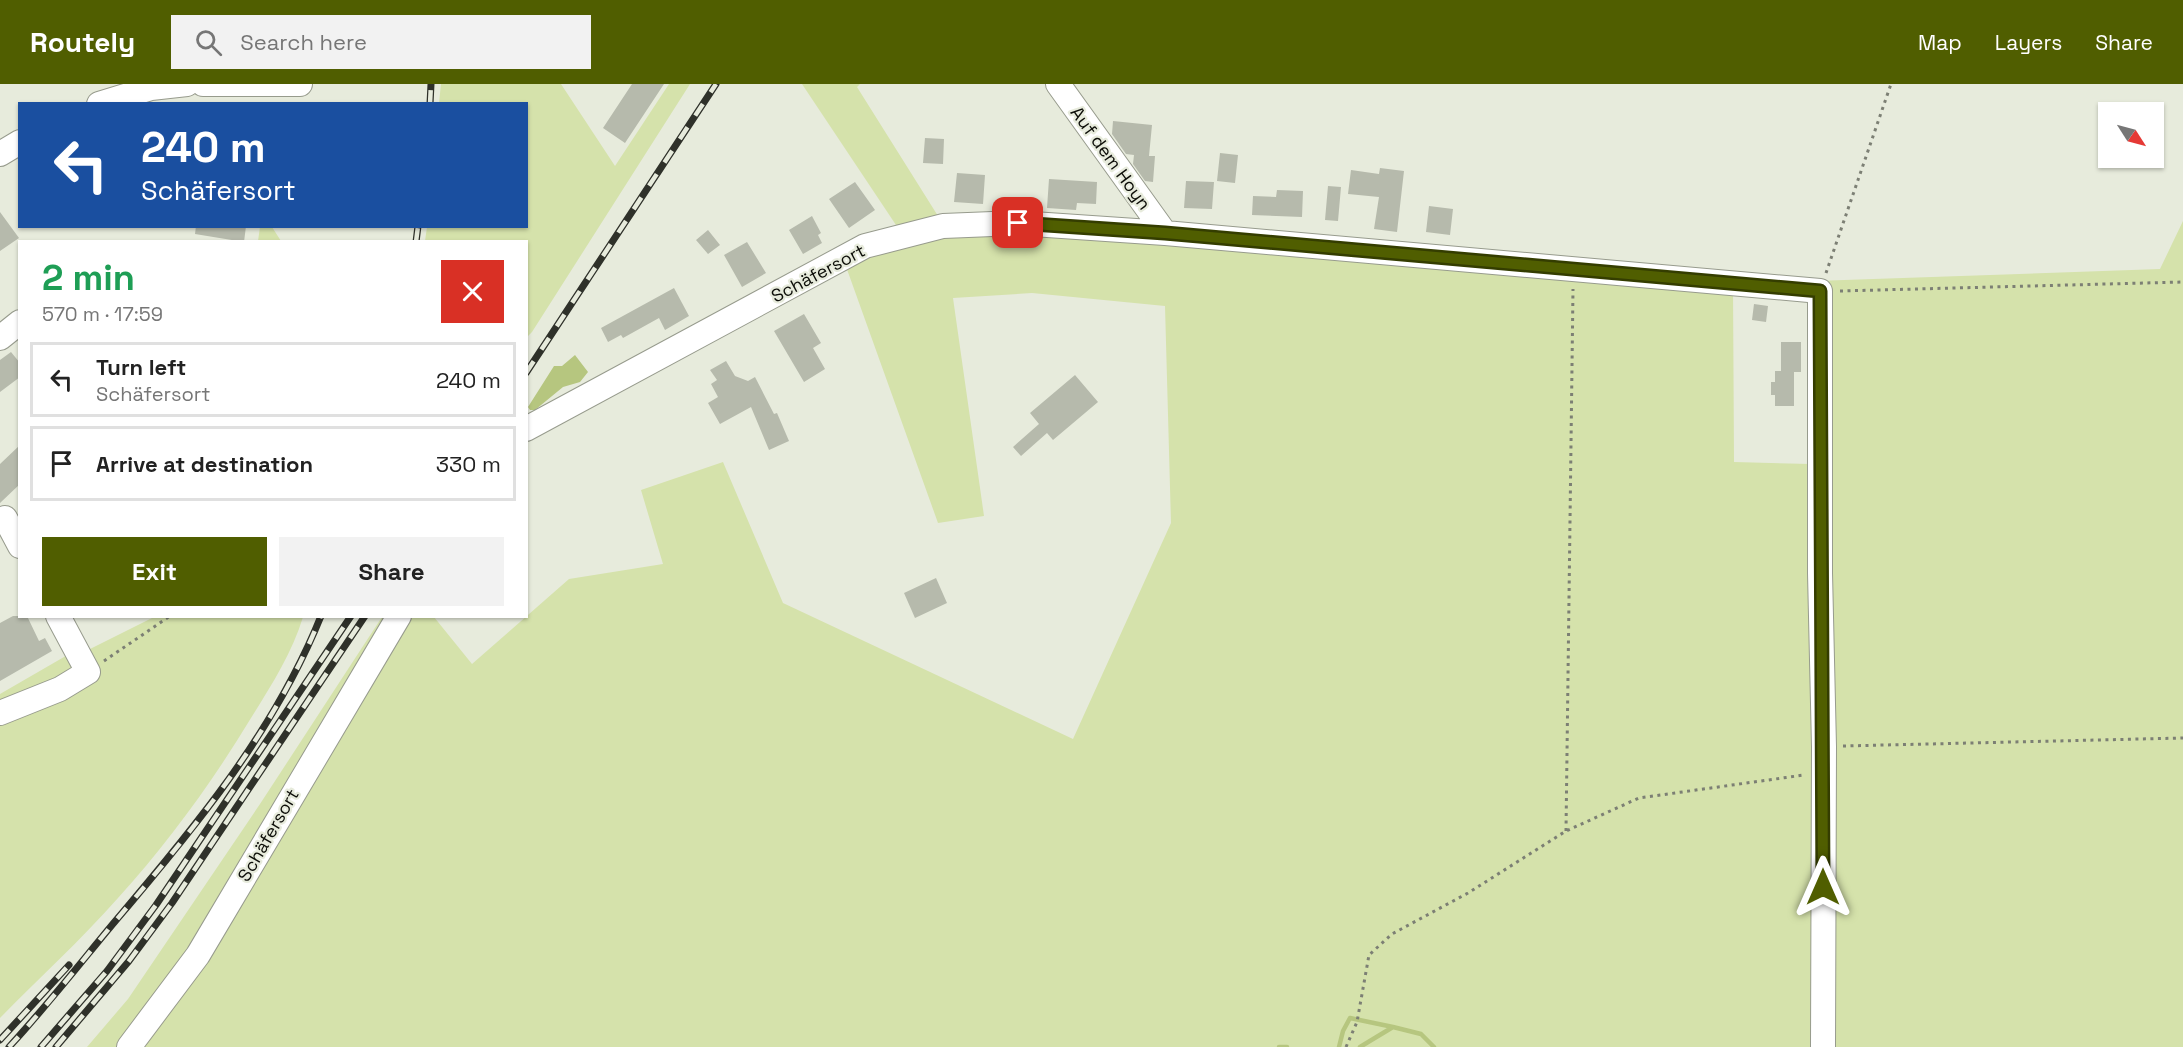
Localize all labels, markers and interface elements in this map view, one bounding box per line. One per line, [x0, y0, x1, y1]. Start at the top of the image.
search box [171, 15, 591, 69]
text: Routely [30, 24, 135, 60]
icon: search [192, 26, 225, 59]
text: Search here [240, 28, 367, 56]
text: Map [1918, 29, 1962, 56]
text: Layers [1995, 29, 2062, 56]
text: Share [2095, 29, 2153, 56]
street label: Auf dem Hoyn [1066, 102, 1156, 214]
north arrow [2098, 102, 2164, 168]
map controls [2098, 102, 2164, 168]
text: 240 m [141, 121, 266, 174]
icon: left [42, 126, 120, 204]
text: Schäfersort [141, 173, 296, 208]
pin [992, 197, 1043, 248]
icon: arrive [1001, 206, 1034, 239]
street label: Schäfersort [767, 239, 869, 307]
text: 2 min [42, 255, 135, 301]
button: close [441, 260, 504, 323]
text: 570 m · 17:59 [42, 301, 163, 327]
text: Turn left [96, 353, 186, 381]
icon: left [45, 363, 78, 396]
text: 240 m [436, 366, 501, 394]
text: Schäfersort [96, 381, 211, 407]
icon: arrive [45, 447, 78, 480]
text: Arrive at destination [96, 450, 313, 478]
text: 330 m [436, 450, 501, 478]
button: Exit [42, 537, 267, 606]
button: Share [279, 537, 504, 606]
street label: Schäfersort [232, 785, 304, 885]
position arrow [1791, 855, 1855, 919]

